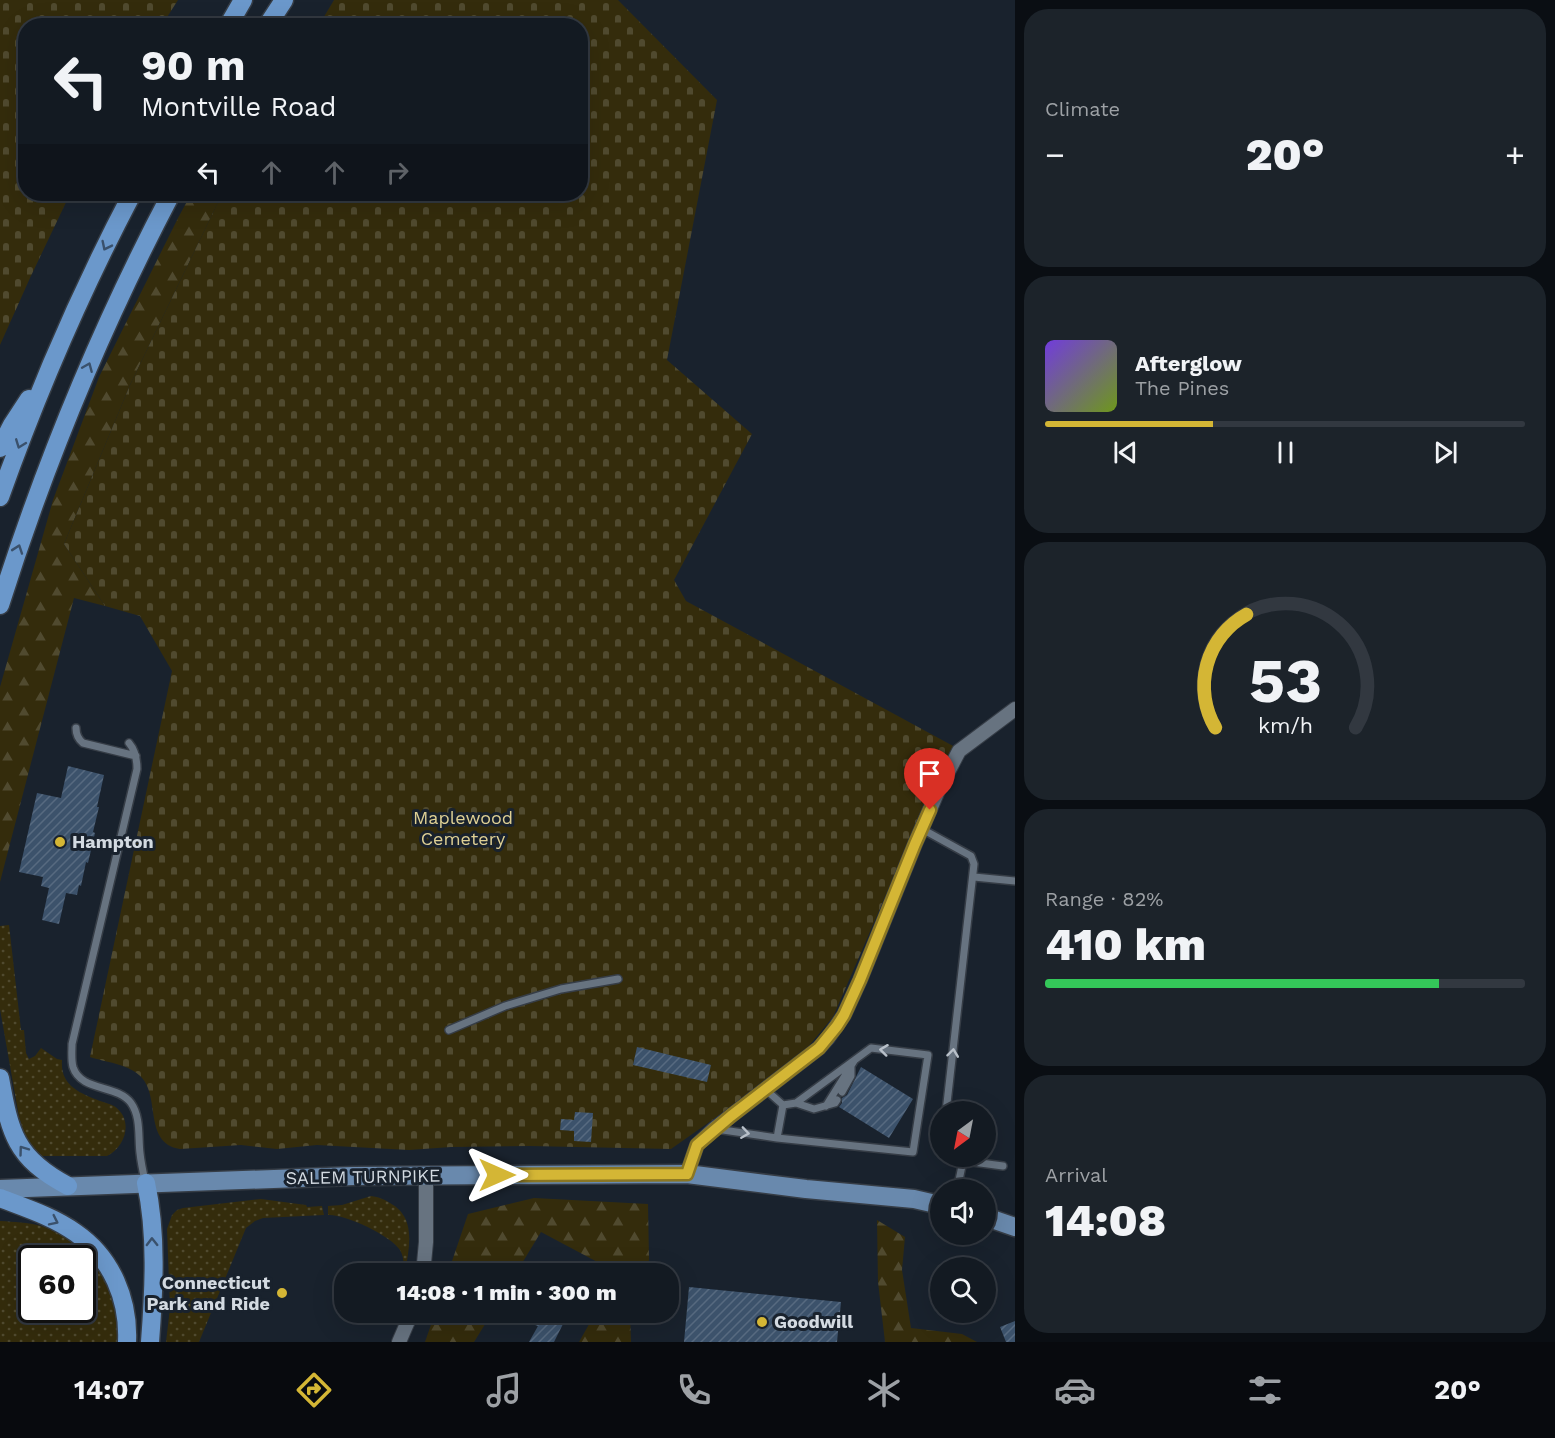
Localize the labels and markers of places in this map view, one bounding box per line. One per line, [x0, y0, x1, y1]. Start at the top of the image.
pin [904, 748, 955, 810]
place label: Hampton [72, 831, 154, 852]
marker: Hampton [53, 835, 67, 849]
place label: Connecticut Park and Ride [146, 1272, 270, 1314]
marker: Connecticut Park and Ride [275, 1286, 289, 1300]
place label: Goodwill [774, 1311, 853, 1332]
marker: Goodwill [755, 1315, 769, 1329]

